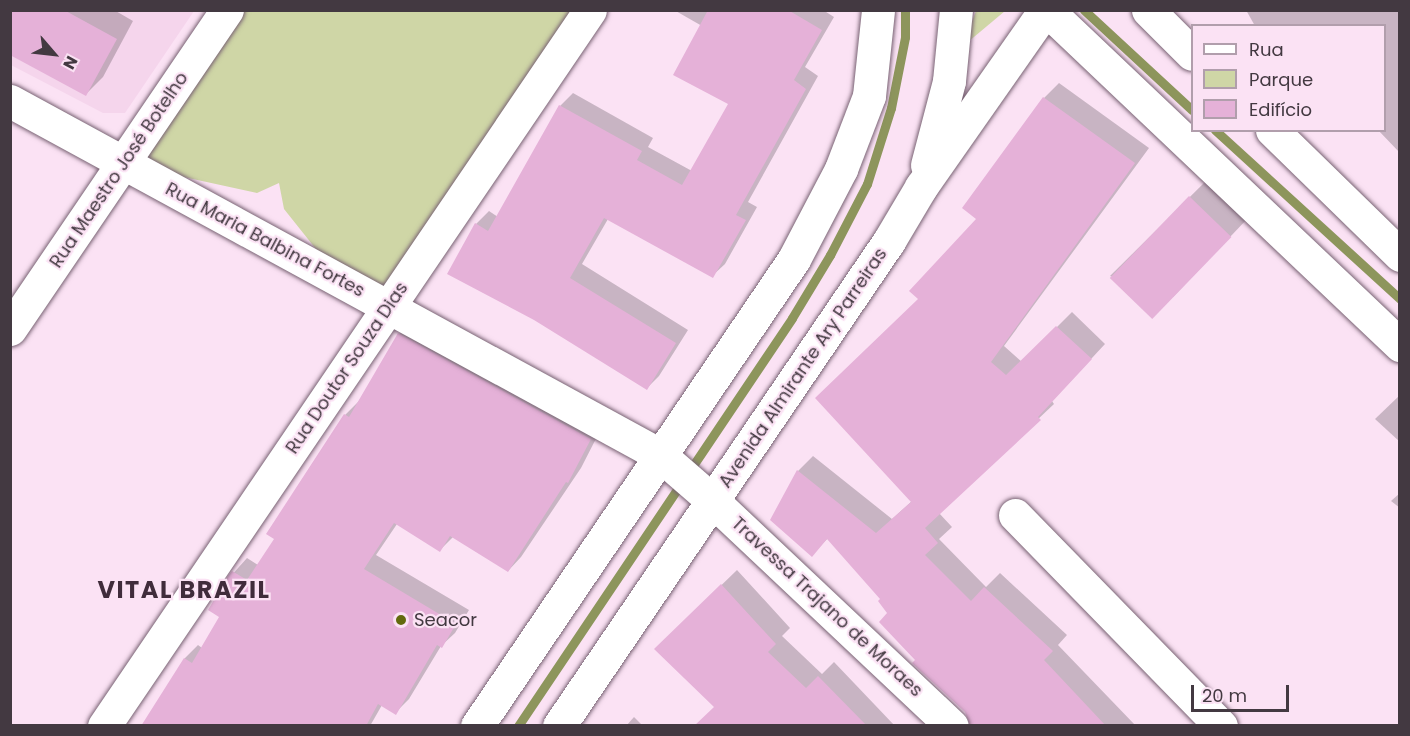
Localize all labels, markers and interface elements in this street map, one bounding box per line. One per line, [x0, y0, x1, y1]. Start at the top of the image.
north arrow [24, 24, 84, 84]
legend [1191, 24, 1386, 132]
text: Rua [1249, 37, 1284, 62]
text: N [57, 52, 83, 73]
text: Parque [1249, 67, 1313, 92]
street label: Rua Maestro José Botelho [45, 68, 193, 272]
text: Edifício [1249, 97, 1312, 122]
street label: Rua Maria Balbina Fortes [162, 178, 368, 302]
street label: Avenida Almirante Ary Parreiras [714, 244, 892, 492]
street label: Rua Doutor Souza Dias [281, 278, 413, 458]
street label: Travessa Trajano de Moraes [727, 513, 927, 701]
district label: VITAL BRAZIL [98, 576, 270, 604]
place label: Seacor [414, 609, 477, 631]
marker: Seacor [392, 611, 410, 629]
scale bar [1194, 673, 1292, 711]
text: 20 m [1202, 683, 1247, 708]

